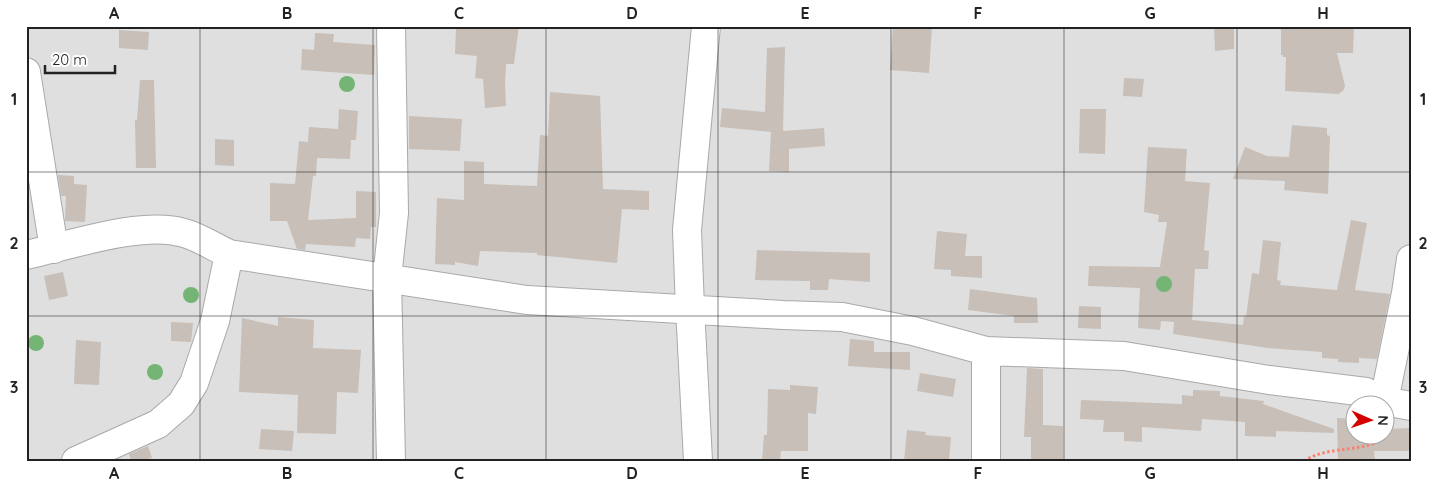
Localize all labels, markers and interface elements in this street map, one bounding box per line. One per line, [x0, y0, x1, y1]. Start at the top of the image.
text: A [109, 3, 120, 23]
text: B [282, 3, 292, 23]
text: C [454, 3, 464, 23]
text: D [626, 3, 638, 23]
text: E [800, 3, 810, 23]
text: F [974, 3, 983, 23]
text: G [1144, 3, 1156, 23]
text: H [1317, 3, 1329, 23]
scale bar [45, 42, 115, 74]
text: 20 m [52, 50, 87, 69]
text: 1 [11, 89, 17, 109]
text: 1 [1420, 89, 1426, 109]
text: 2 [9, 233, 19, 253]
text: 2 [1418, 233, 1428, 253]
text: 3 [10, 377, 18, 397]
text: 3 [1419, 377, 1427, 397]
north arrow [1344, 394, 1394, 444]
text: N [1374, 415, 1392, 426]
text: A [109, 463, 120, 483]
text: B [282, 463, 292, 483]
text: C [454, 463, 464, 483]
text: D [626, 463, 638, 483]
text: E [800, 463, 810, 483]
text: F [974, 463, 983, 483]
text: G [1144, 463, 1156, 483]
text: H [1317, 463, 1329, 483]

